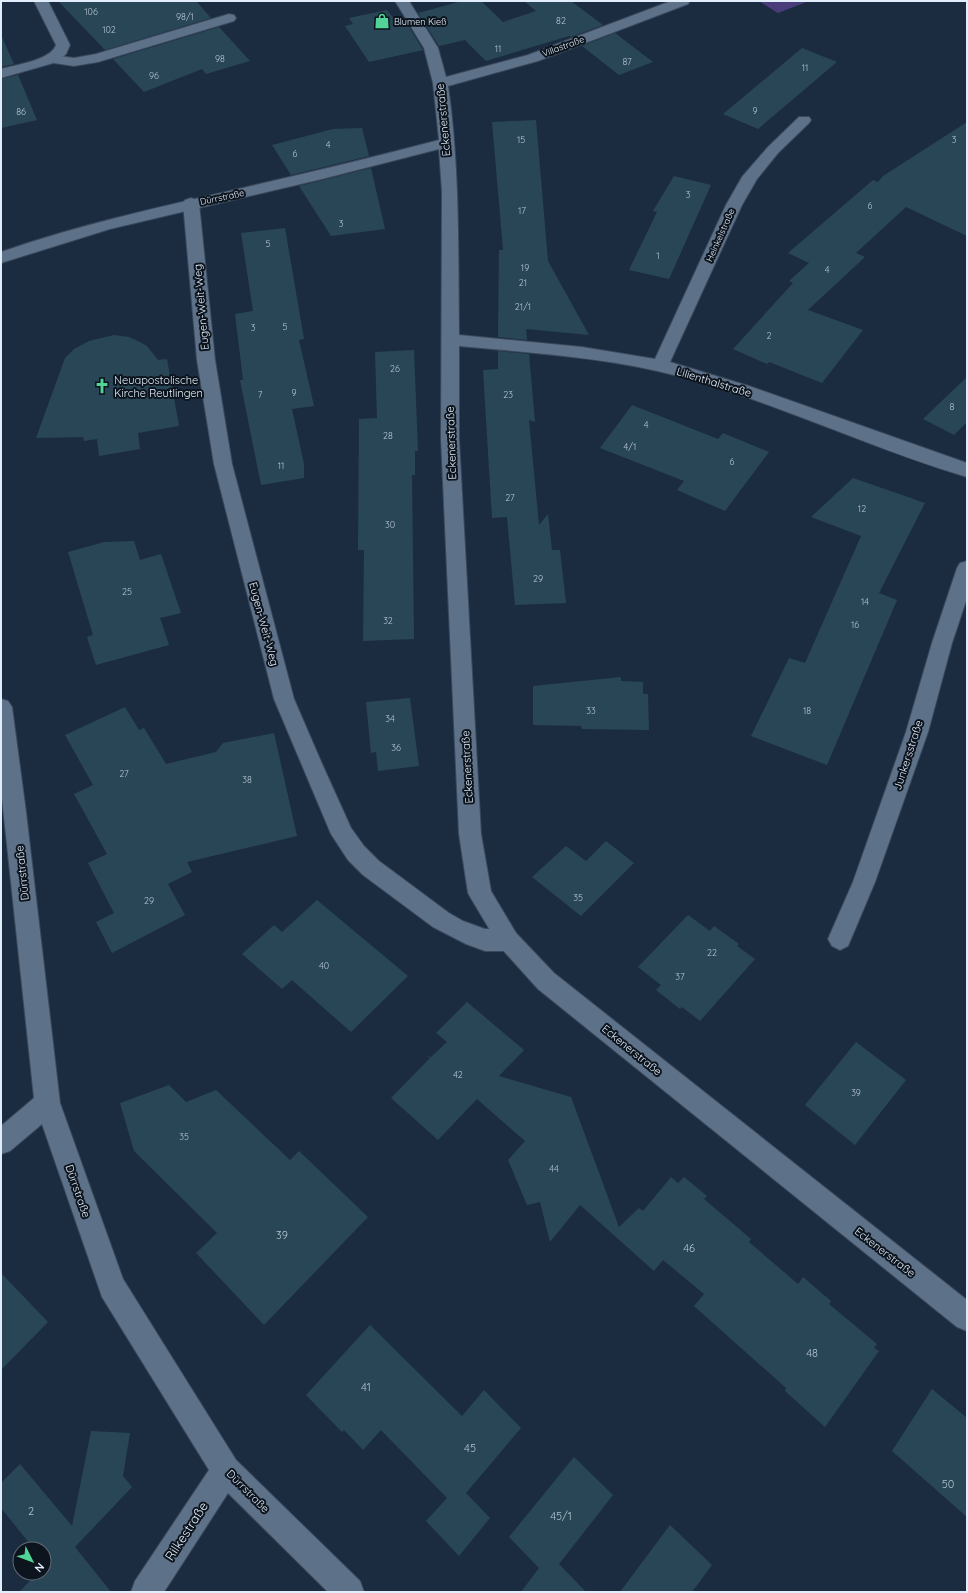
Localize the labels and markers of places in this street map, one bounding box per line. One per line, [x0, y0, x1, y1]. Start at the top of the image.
shop icon: Blumen Kieß [373, 12, 391, 30]
place label: Blumen Kieß [394, 16, 447, 27]
place label: Neuapostolische Kirche Reutlingen [114, 373, 203, 400]
church icon: Neuapostolische Kirche Reutlingen [93, 377, 111, 395]

